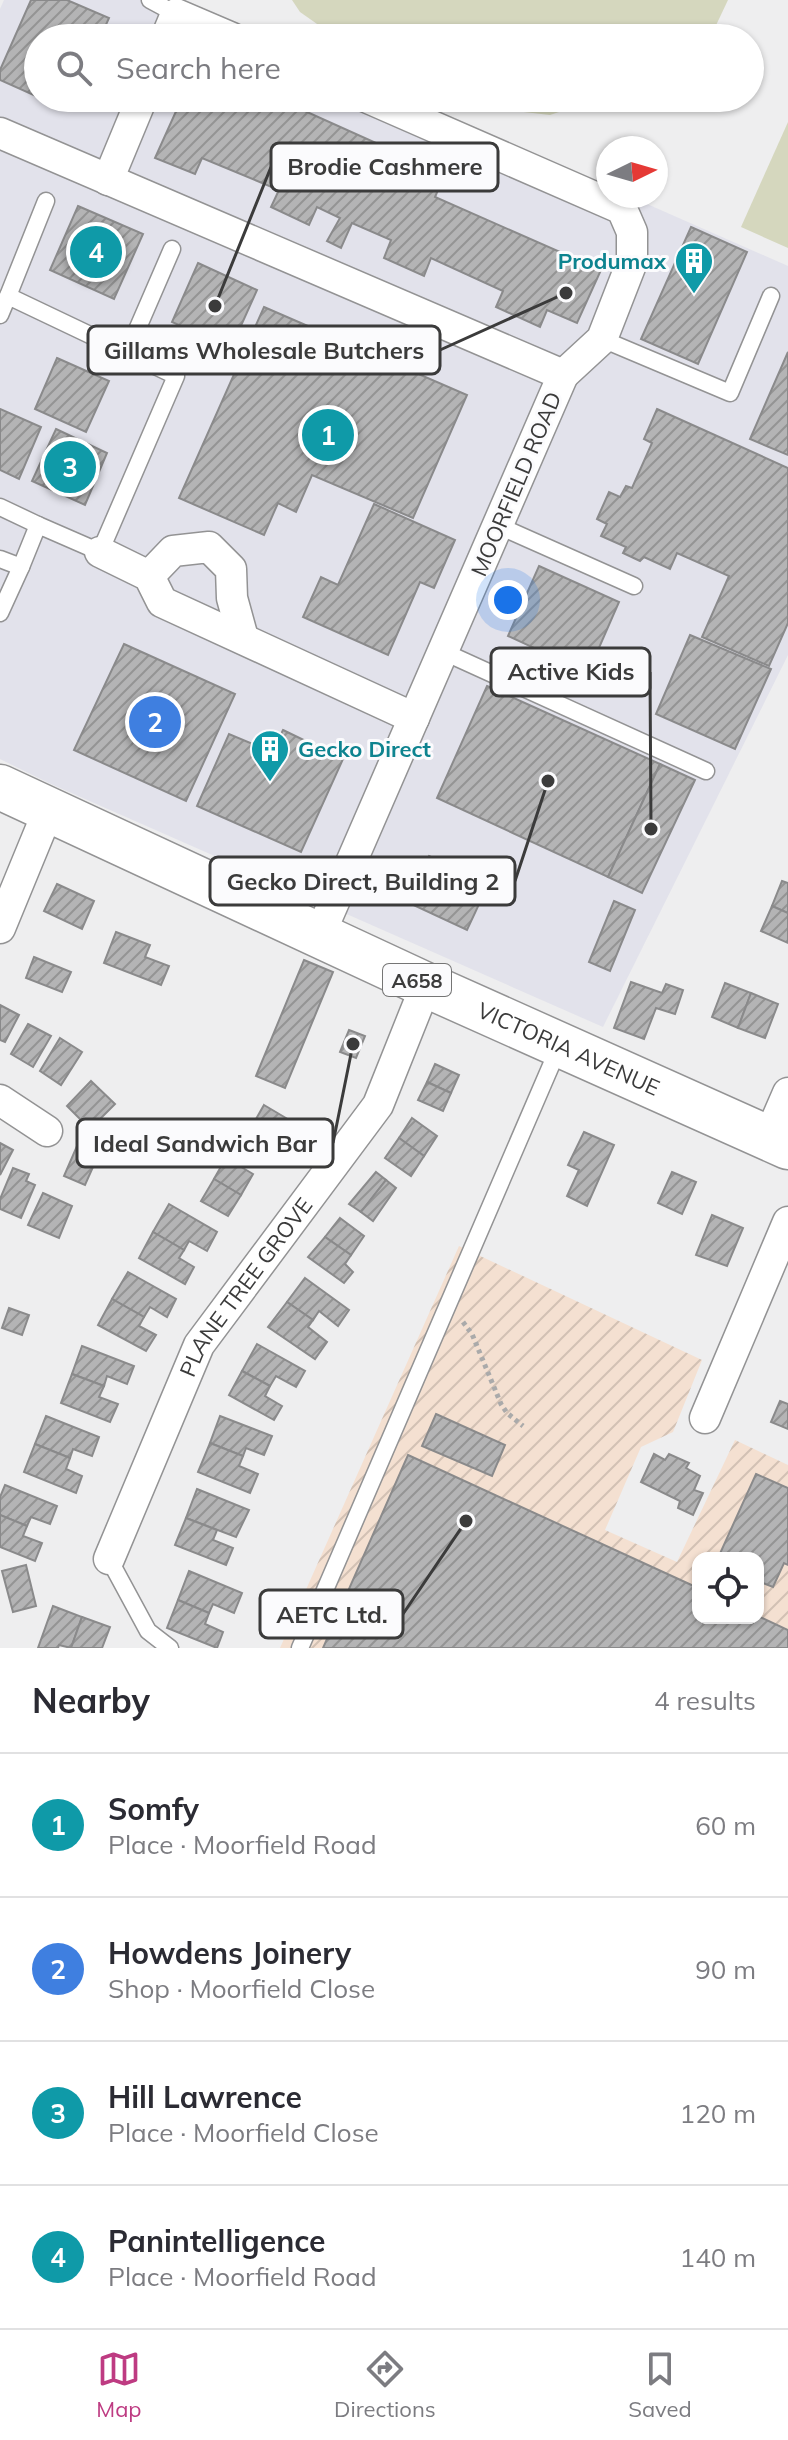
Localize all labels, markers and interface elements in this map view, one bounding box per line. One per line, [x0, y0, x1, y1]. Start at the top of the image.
search box [24, 24, 764, 112]
icon: search [52, 46, 96, 90]
text: Search here [116, 49, 281, 87]
north arrow [596, 136, 668, 208]
callout: Brodie Cashmere [271, 143, 498, 191]
text: Brodie Cashmere [287, 151, 483, 181]
pin: 4 [70, 222, 122, 282]
building icon: Produmax [673, 240, 715, 295]
place label: Produmax [558, 247, 667, 275]
callout: Gillams Wholesale Butchers [88, 326, 440, 374]
text: Gillams Wholesale Butchers [104, 335, 424, 365]
street label: MOORFIELD ROAD [464, 388, 568, 580]
pin: 1 [302, 405, 354, 465]
pin: 3 [44, 437, 96, 497]
your location [488, 580, 528, 620]
callout: Active Kids [491, 648, 650, 696]
text: Active Kids [507, 656, 635, 686]
pin: 2 [129, 692, 181, 752]
building icon: Gecko Direct [249, 728, 291, 783]
place label: Gecko Direct [298, 735, 431, 763]
callout: Gecko Direct, Building 2 [210, 857, 515, 905]
text: Gecko Direct, Building 2 [227, 866, 499, 896]
road number: A658 [383, 964, 451, 996]
street label: VICTORIA AVENUE [473, 996, 664, 1102]
callout: Ideal Sandwich Bar [77, 1119, 333, 1167]
text: Ideal Sandwich Bar [93, 1128, 317, 1158]
street label: PLANE TREE GROVE [173, 1192, 318, 1381]
map controls [692, 1552, 764, 1624]
button: locate [692, 1552, 764, 1624]
callout: AETC Ltd. [260, 1590, 403, 1638]
text: AETC Ltd. [276, 1599, 388, 1629]
text: Nearby [32, 1679, 150, 1722]
text: 4 results [654, 1684, 756, 1717]
text: Somfy [108, 1790, 199, 1828]
text: 1 [50, 1809, 66, 1842]
text: 60 m [695, 1809, 756, 1842]
text: Place · Moorfield Road [108, 1828, 377, 1861]
text: Howdens Joinery [108, 1934, 351, 1972]
text: 2 [50, 1953, 66, 1986]
text: 90 m [695, 1953, 756, 1986]
text: Shop · Moorfield Close [108, 1972, 375, 2005]
text: Hill Lawrence [108, 2078, 302, 2116]
text: 3 [50, 2097, 66, 2130]
text: 120 m [680, 2097, 756, 2130]
text: Place · Moorfield Close [108, 2116, 379, 2149]
text: Panintelligence [108, 2222, 326, 2260]
text: 4 [50, 2241, 66, 2274]
text: 140 m [680, 2241, 756, 2274]
text: Place · Moorfield Road [108, 2260, 377, 2293]
tab: Map [96, 2347, 142, 2423]
tab: Directions [334, 2347, 436, 2423]
tab: Saved [628, 2347, 692, 2423]

